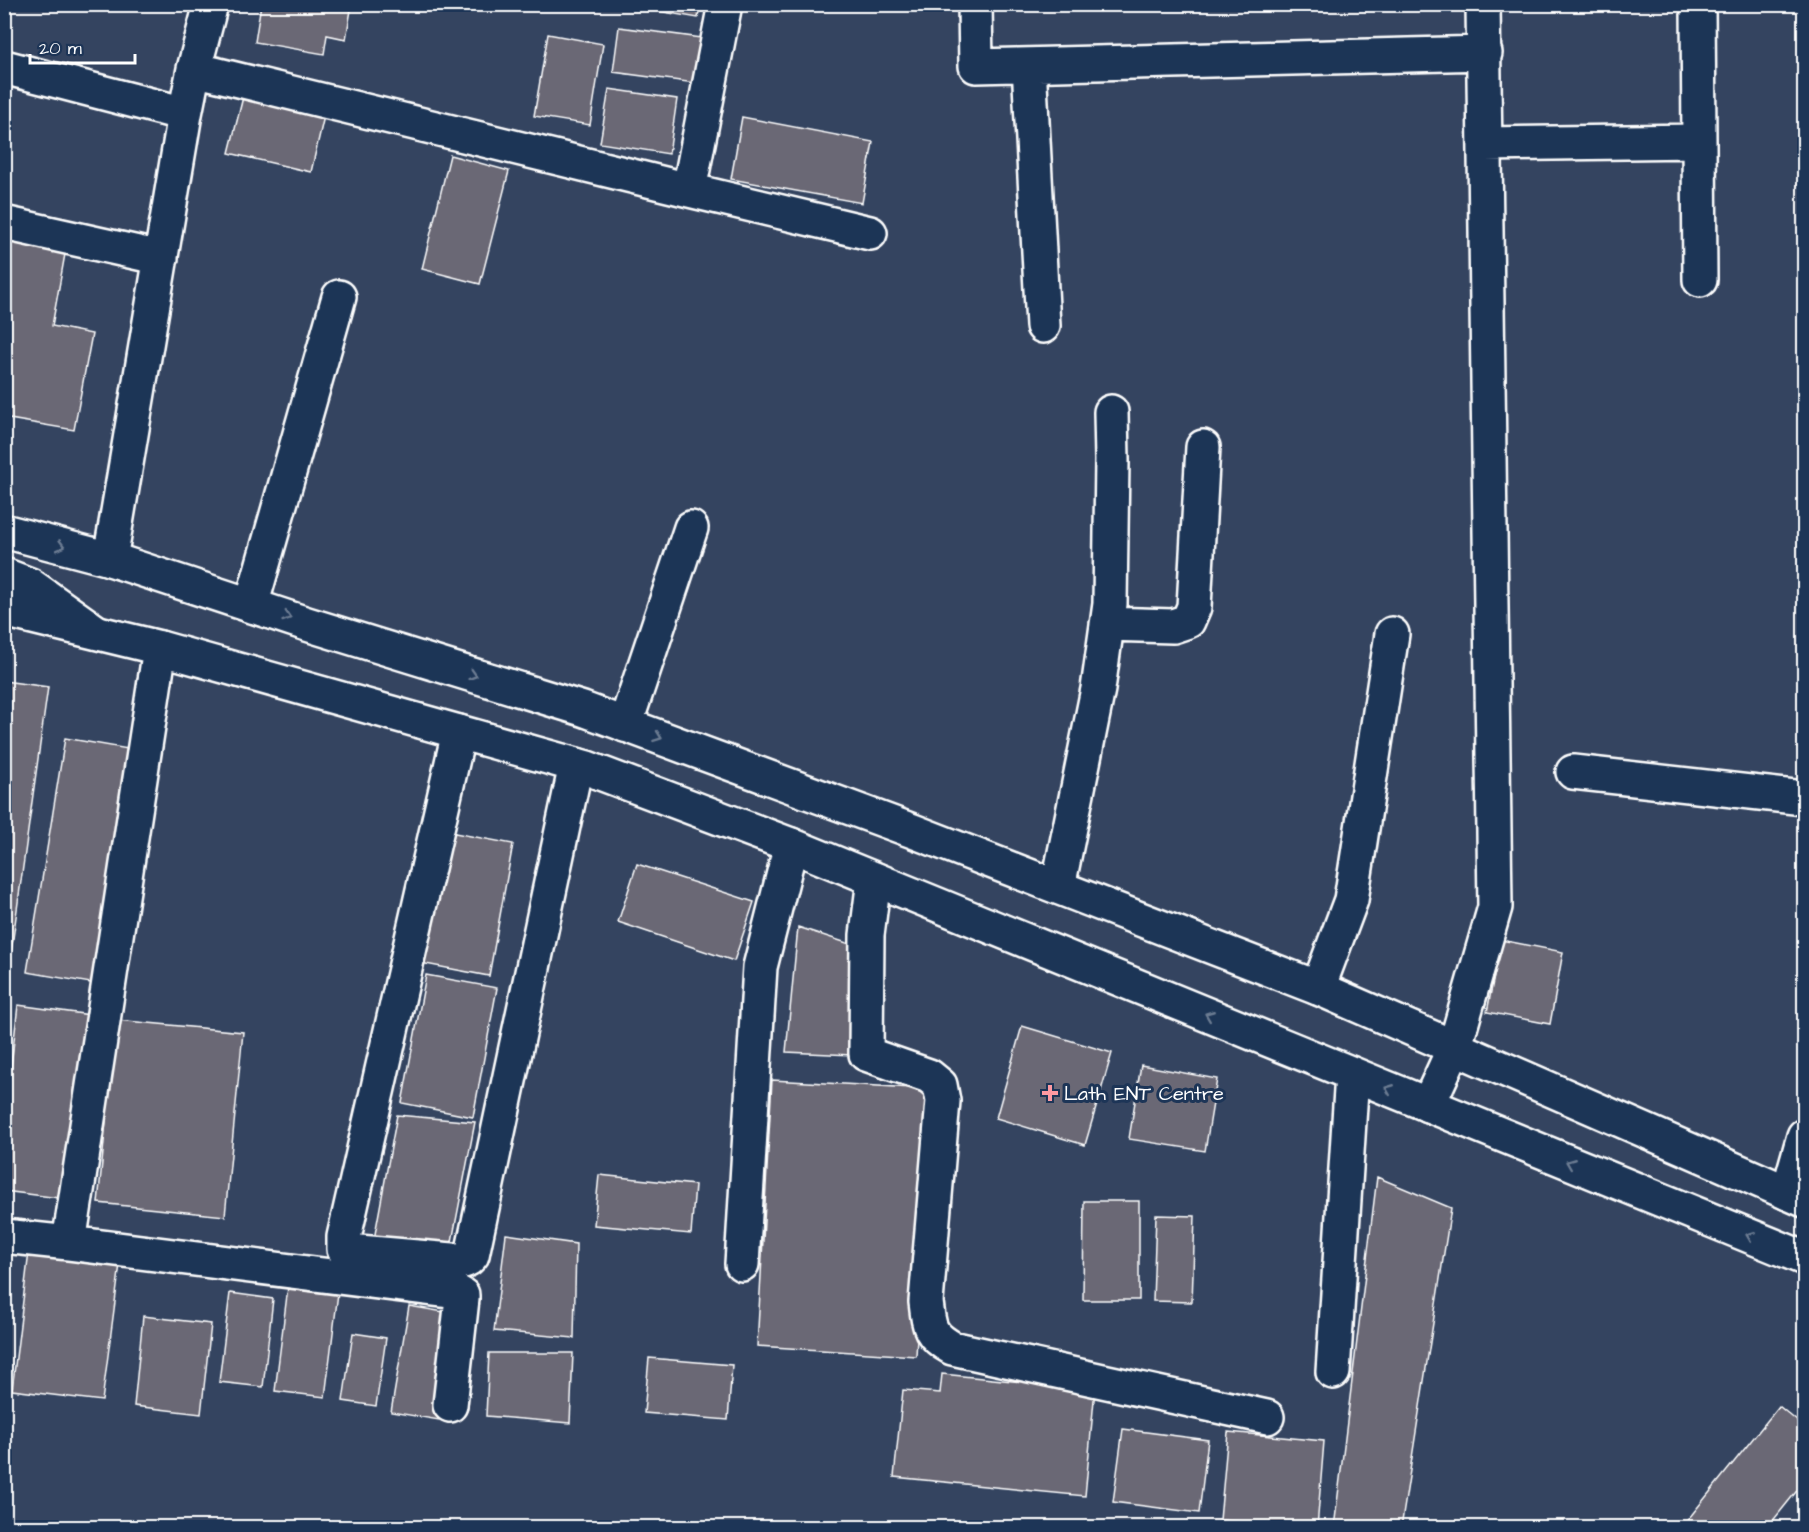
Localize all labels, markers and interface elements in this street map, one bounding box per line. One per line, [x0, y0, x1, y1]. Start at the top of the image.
scale bar [30, 27, 135, 65]
text: 20 m [39, 36, 82, 61]
one-way arrow [55, 539, 66, 551]
one-way arrow [281, 610, 292, 623]
one-way arrow [467, 668, 478, 680]
one-way arrow [652, 730, 663, 742]
one-way arrow [1204, 1010, 1215, 1022]
place label: Lath ENT Centre [1064, 1080, 1224, 1108]
marker: Lath ENT Centre [1041, 1084, 1059, 1102]
one-way arrow [1384, 1084, 1395, 1096]
one-way arrow [1565, 1158, 1576, 1170]
one-way arrow [1745, 1231, 1756, 1243]

